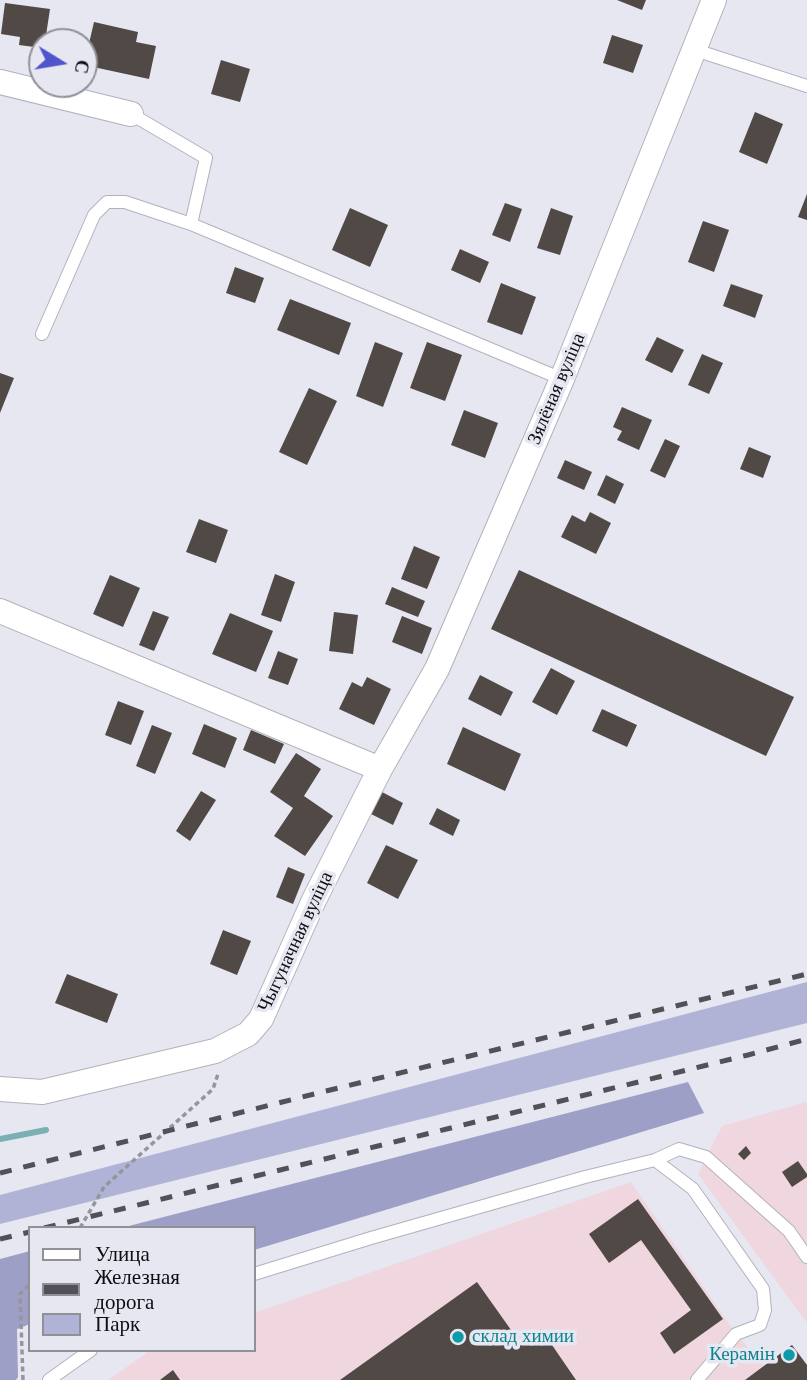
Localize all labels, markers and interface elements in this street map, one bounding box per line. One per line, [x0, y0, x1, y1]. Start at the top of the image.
north arrow [28, 28, 98, 98]
text: С [71, 58, 94, 75]
street label: Зялёная вуліца [523, 330, 591, 448]
street label: Чыгуначная вуліца [253, 868, 339, 1016]
legend [28, 1226, 256, 1352]
text: Улица [95, 1242, 150, 1266]
text: Железная дорога [94, 1265, 180, 1314]
text: Парк [95, 1312, 140, 1336]
place label: склад химии [472, 1326, 574, 1348]
marker: склад химии [450, 1329, 466, 1345]
place label: Керамін [709, 1344, 775, 1366]
marker: Керамін [781, 1347, 797, 1363]

